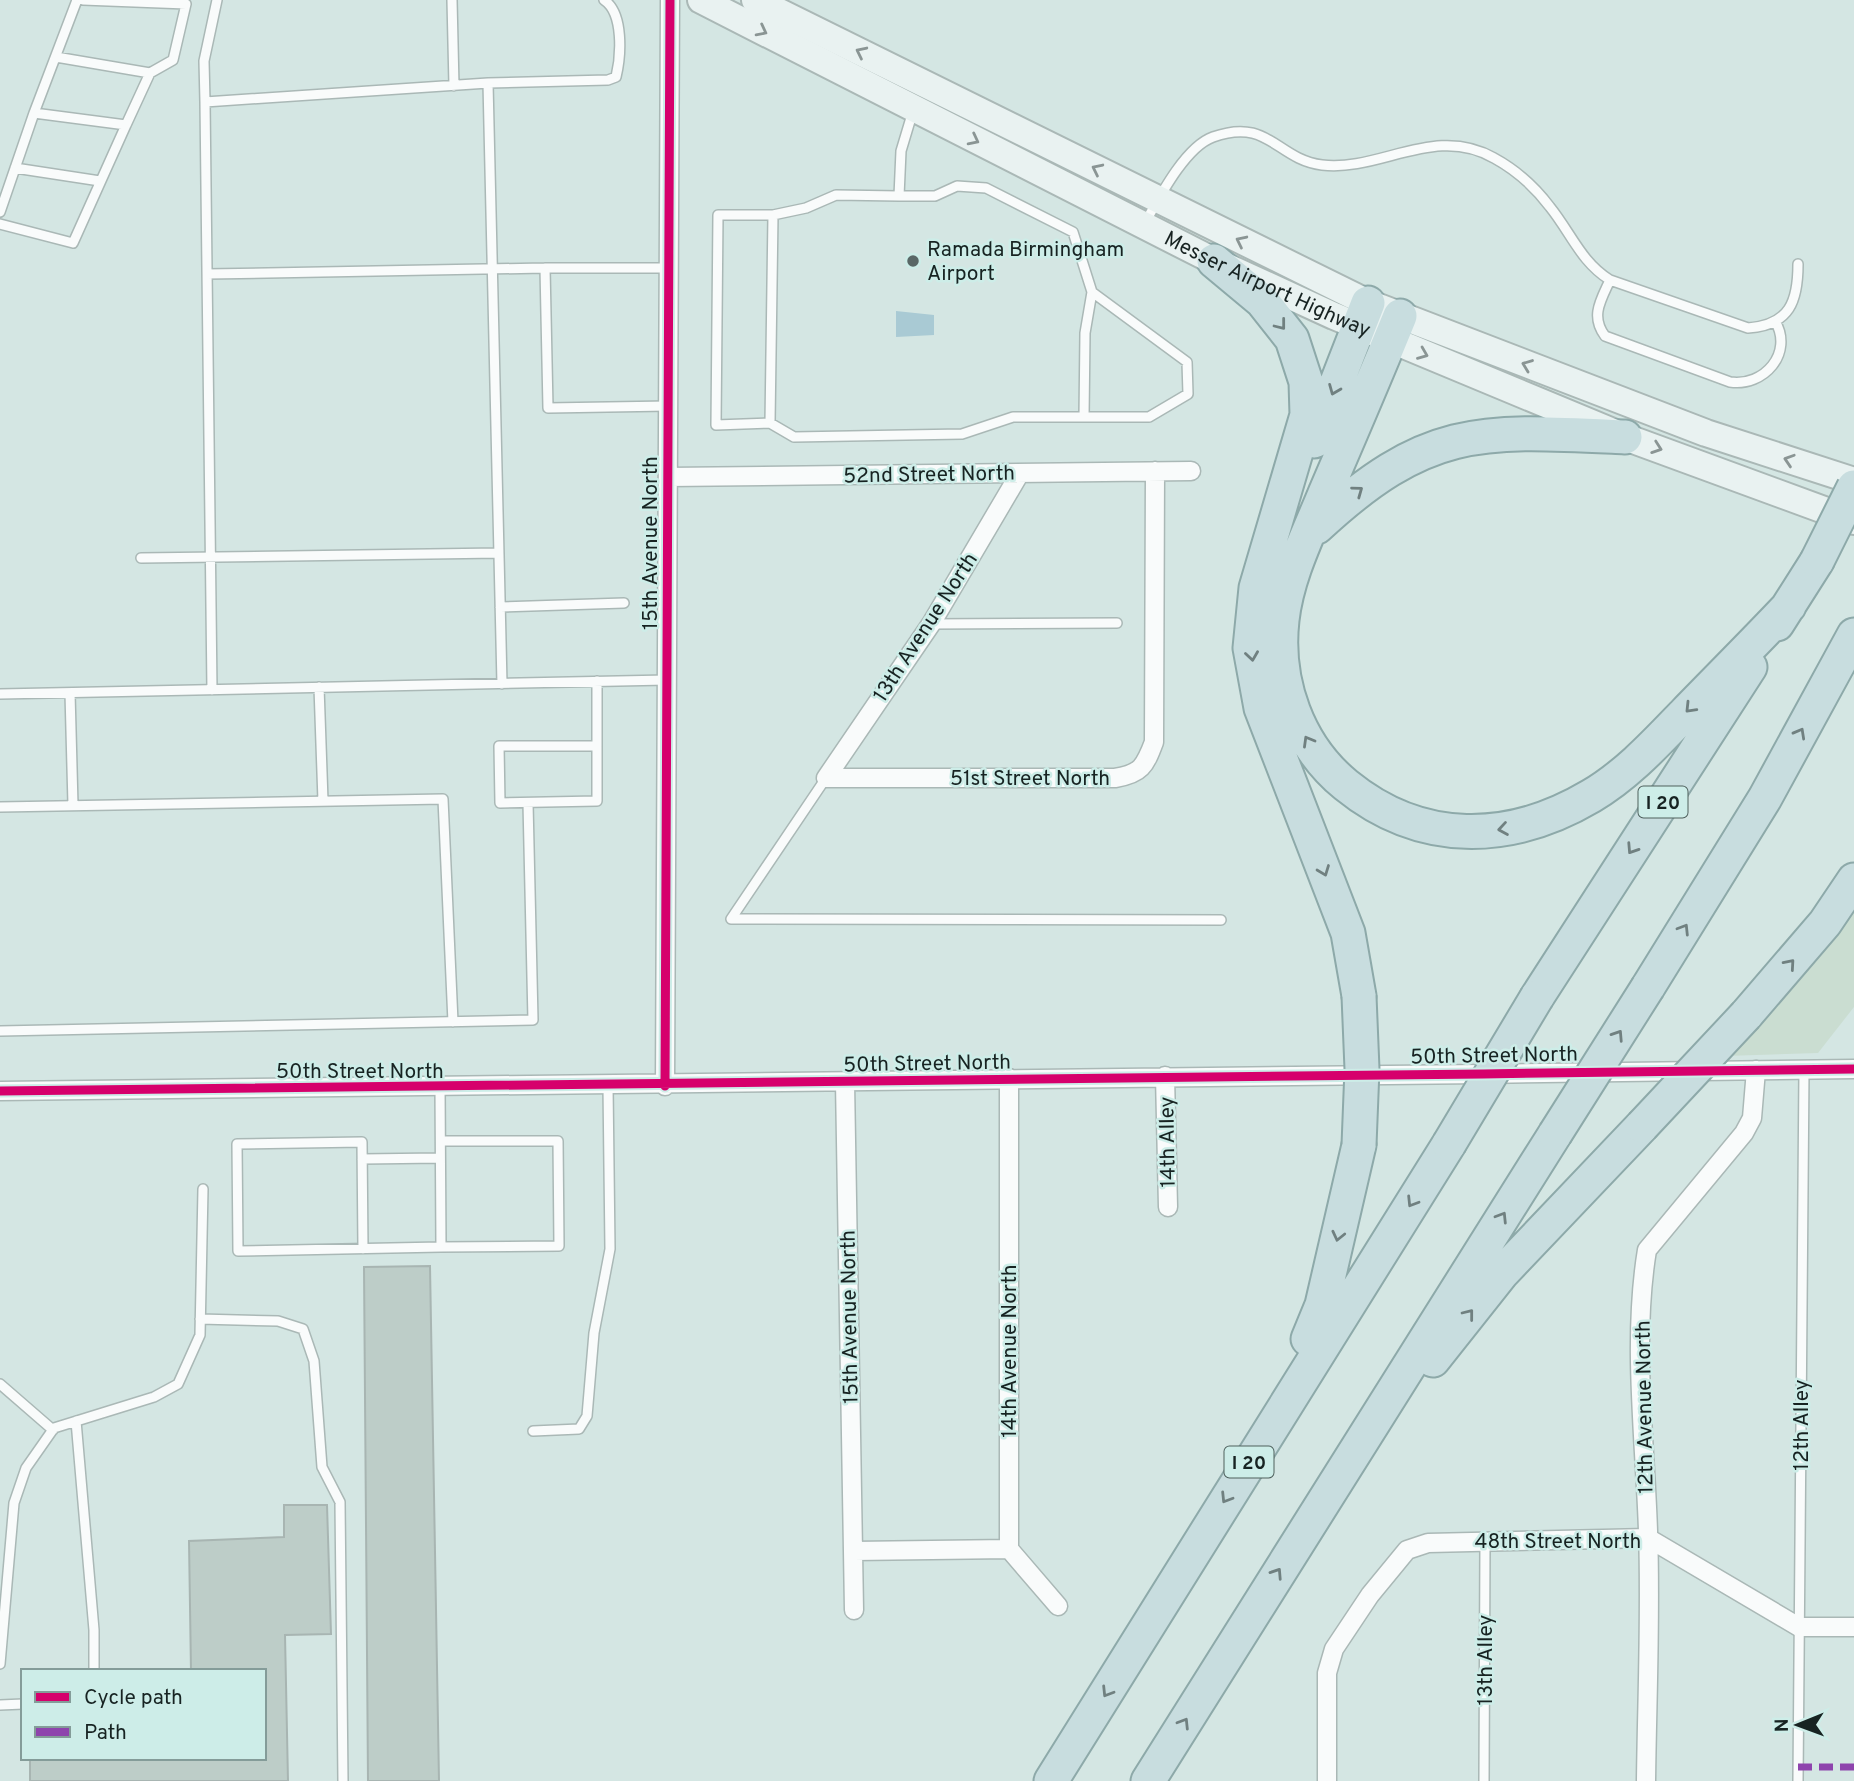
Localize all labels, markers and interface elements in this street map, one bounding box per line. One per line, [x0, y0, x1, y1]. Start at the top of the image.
one-way arrow [755, 22, 767, 36]
one-way arrow [856, 47, 868, 61]
one-way arrow [967, 132, 979, 146]
one-way arrow [1092, 163, 1104, 177]
street label: Messer Airport Highway [1159, 226, 1374, 345]
one-way arrow [1236, 235, 1248, 249]
place label: Ramada Birmingham Airport [927, 237, 1124, 288]
marker: Ramada Birmingham Airport [905, 253, 921, 269]
one-way arrow [1273, 316, 1285, 329]
one-way arrow [1416, 346, 1428, 360]
one-way arrow [1522, 359, 1534, 373]
one-way arrow [1329, 383, 1343, 395]
one-way arrow [1650, 440, 1662, 454]
one-way arrow [1783, 454, 1796, 468]
street label: 15th Avenue North [638, 456, 665, 630]
street label: 52nd Street North [843, 461, 1015, 490]
one-way arrow [1350, 487, 1363, 499]
street label: 13th Avenue North [868, 548, 985, 708]
one-way arrow [1244, 650, 1259, 662]
one-way arrow [1685, 699, 1698, 712]
one-way arrow [1792, 728, 1806, 741]
one-way arrow [1303, 736, 1316, 749]
street label: 51st Street North [950, 766, 1110, 793]
road number: I 20 [1638, 786, 1688, 818]
one-way arrow [1497, 821, 1509, 836]
one-way arrow [1628, 841, 1641, 854]
one-way arrow [1316, 865, 1330, 877]
one-way arrow [1676, 923, 1689, 936]
one-way arrow [1782, 959, 1794, 972]
one-way arrow [1609, 1029, 1622, 1042]
street label: 50th Street North [1410, 1042, 1578, 1071]
street label: 50th Street North [843, 1050, 1011, 1079]
street label: 50th Street North [276, 1059, 444, 1086]
street label: 14th Alley [1154, 1096, 1183, 1188]
one-way arrow [1408, 1194, 1421, 1207]
one-way arrow [1493, 1212, 1506, 1225]
street label: 15th Avenue North [835, 1230, 866, 1404]
one-way arrow [1332, 1230, 1346, 1242]
street label: 14th Avenue North [997, 1264, 1024, 1438]
one-way arrow [1461, 1310, 1474, 1322]
street label: 12th Avenue North [1630, 1320, 1661, 1494]
street label: 12th Alley [1789, 1379, 1816, 1471]
road number: I 20 [1224, 1446, 1274, 1478]
one-way arrow [1222, 1491, 1235, 1504]
street label: 48th Street North [1475, 1529, 1641, 1556]
one-way arrow [1269, 1568, 1282, 1581]
street label: 13th Alley [1473, 1615, 1500, 1705]
legend [21, 1669, 266, 1760]
one-way arrow [1102, 1684, 1115, 1697]
text: Cycle path [84, 1685, 183, 1712]
north arrow [1763, 1690, 1833, 1760]
one-way arrow [1176, 1718, 1189, 1731]
text: N [1771, 1718, 1795, 1732]
text: Path [84, 1720, 127, 1747]

